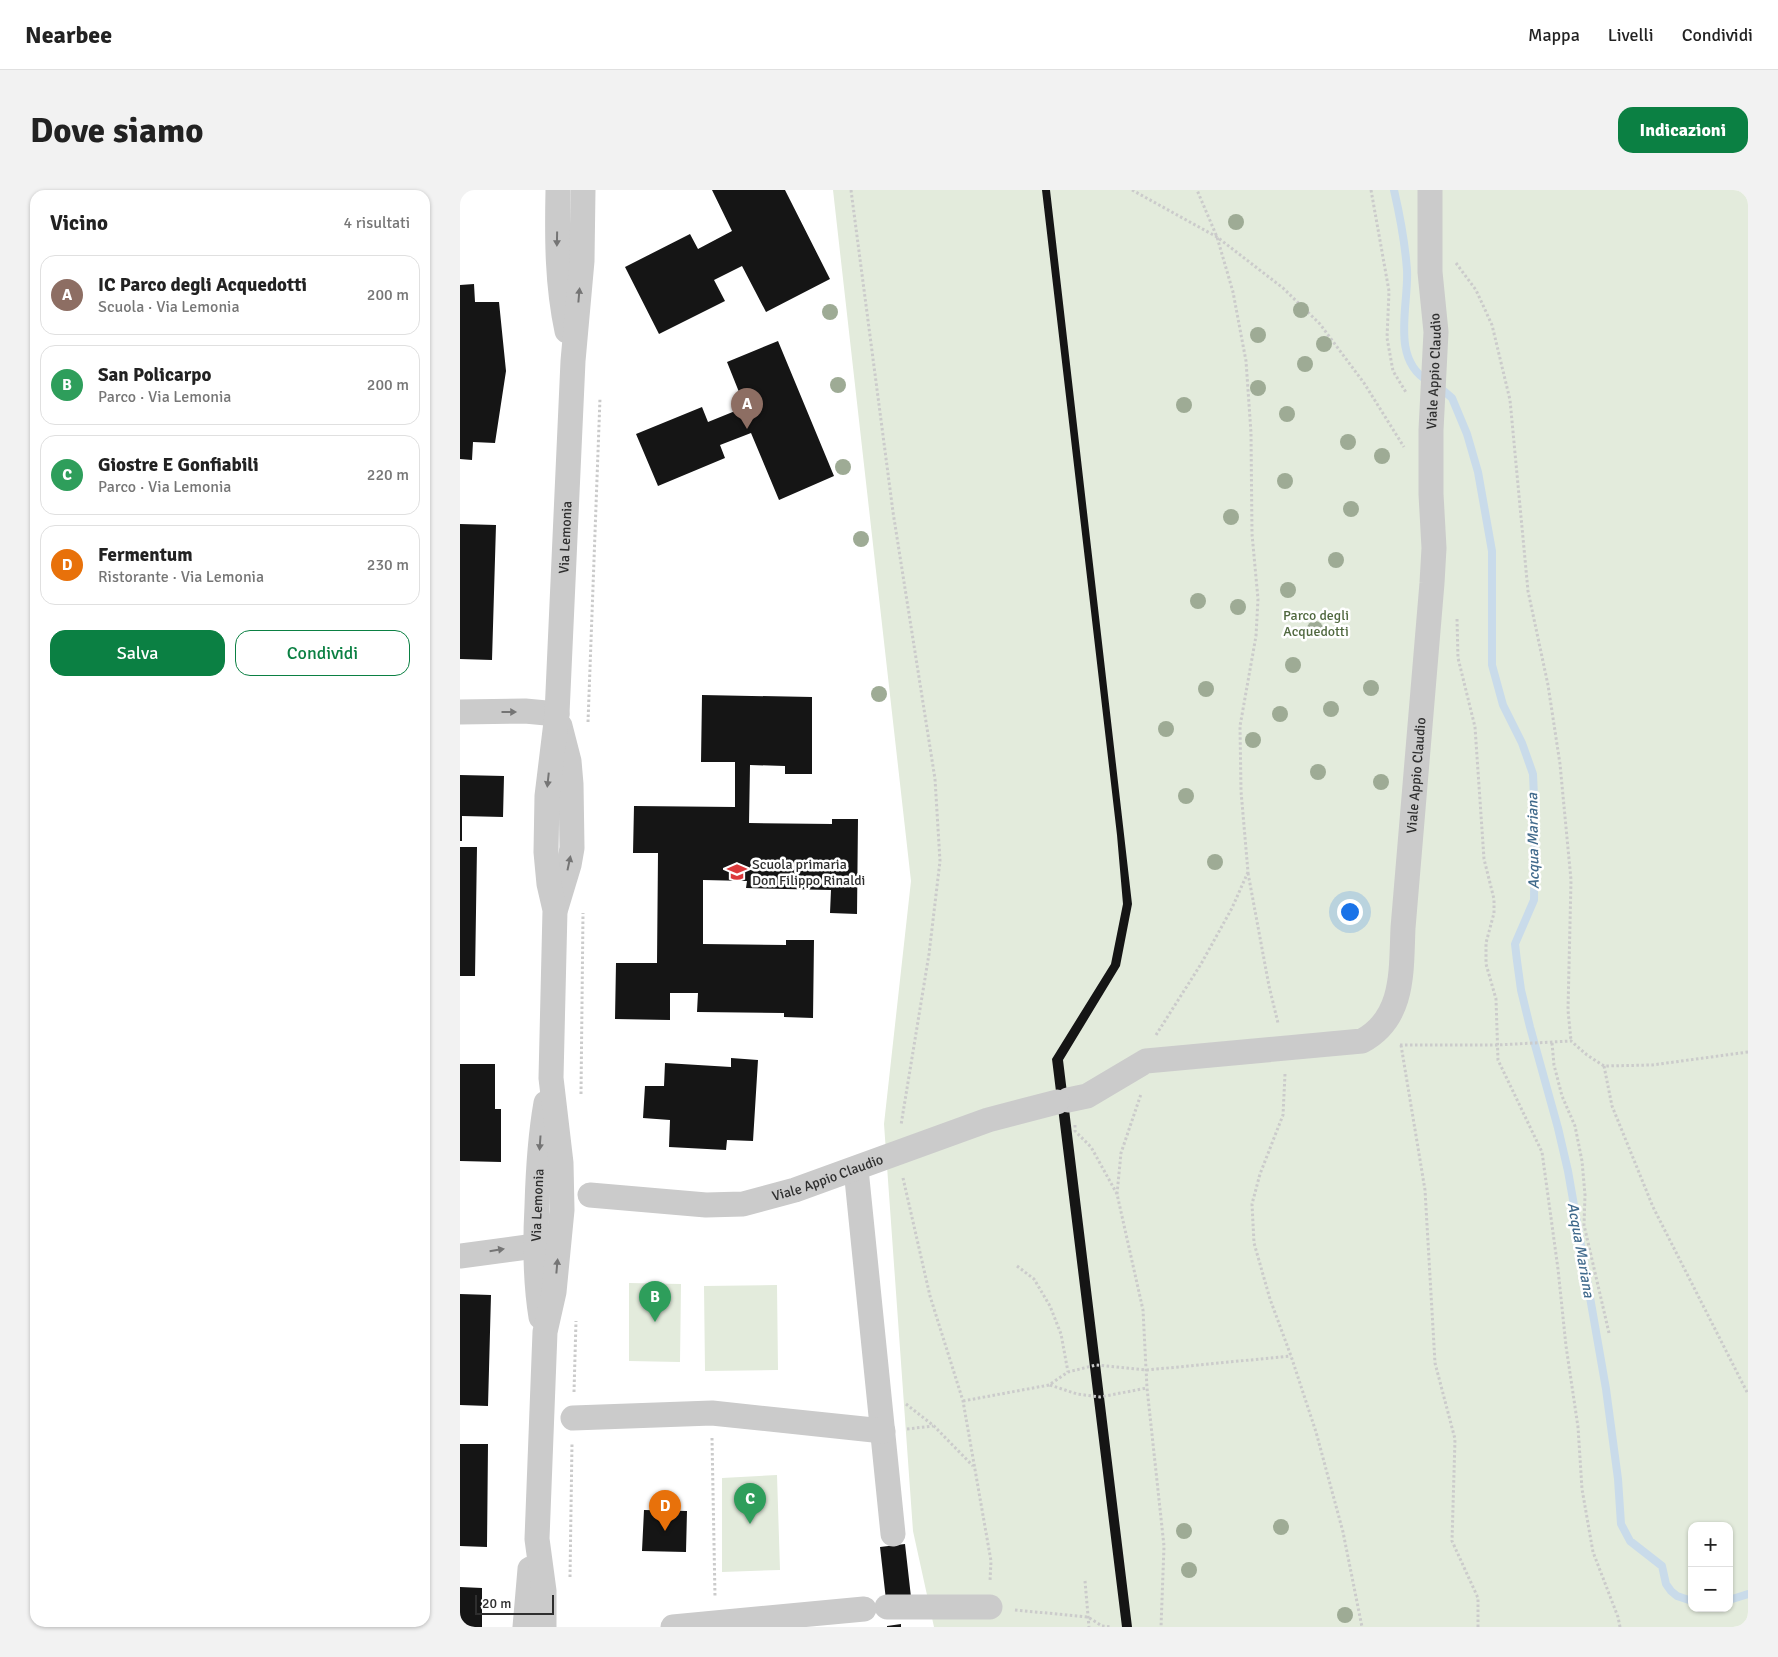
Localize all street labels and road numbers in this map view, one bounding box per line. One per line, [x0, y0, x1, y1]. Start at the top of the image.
street label: Viale Appio Claudio [1423, 312, 1445, 430]
street label: Via Lemonia [555, 500, 576, 574]
street label: Viale Appio Claudio [1403, 717, 1430, 834]
street label: Viale Appio Claudio [770, 1151, 885, 1205]
street label: Via Lemonia [528, 1168, 548, 1242]

